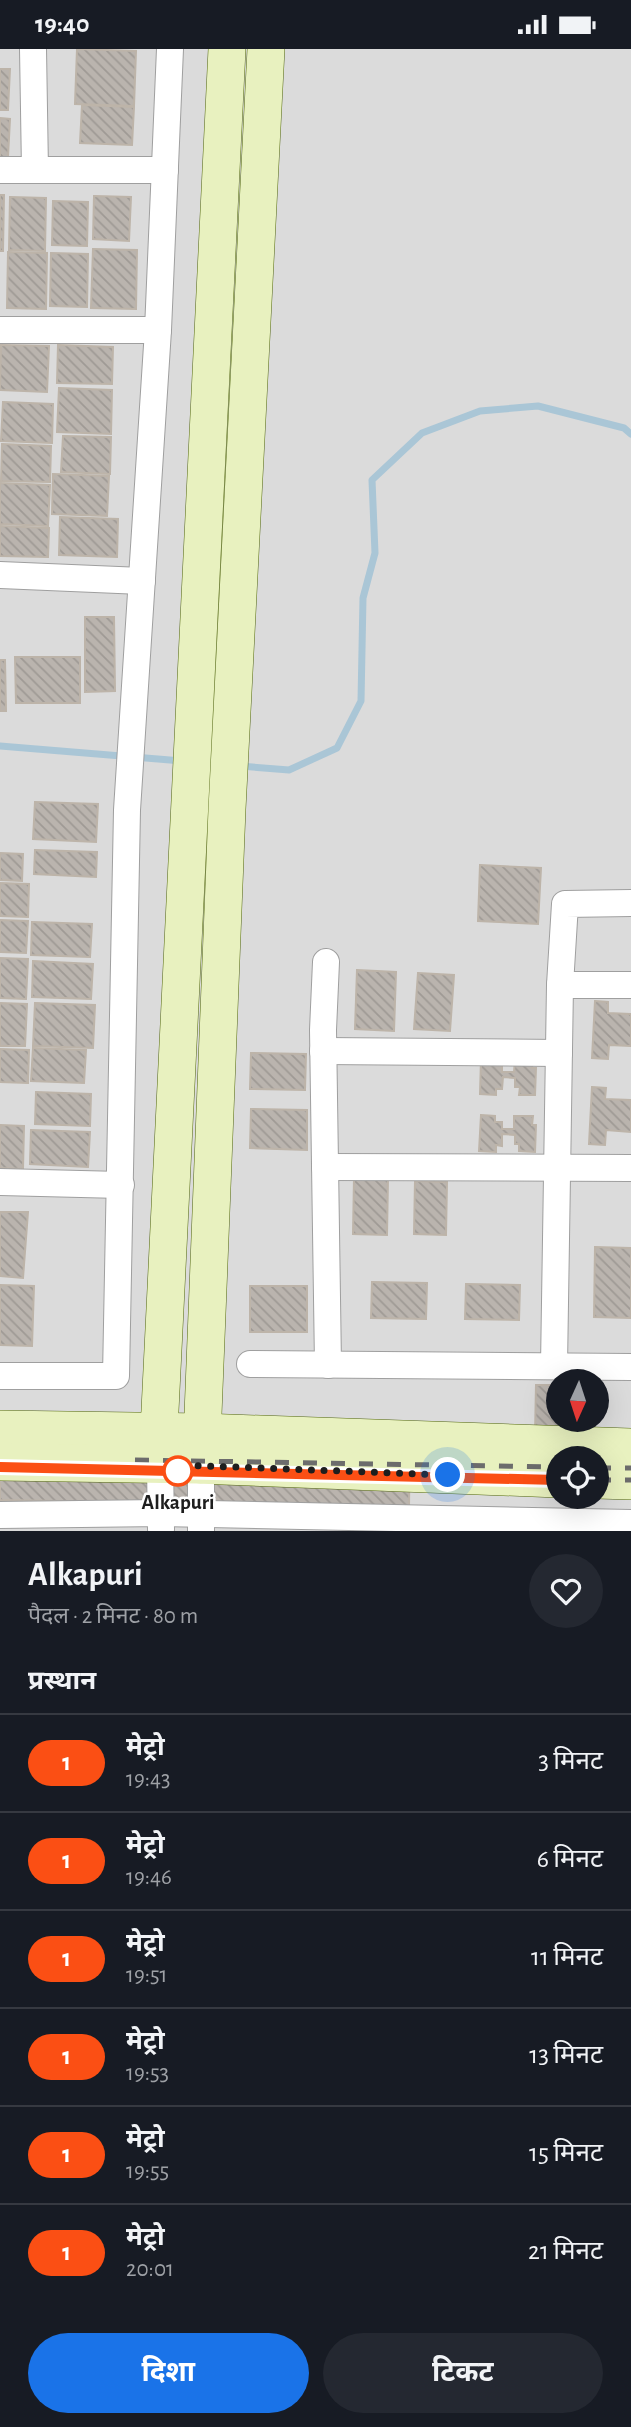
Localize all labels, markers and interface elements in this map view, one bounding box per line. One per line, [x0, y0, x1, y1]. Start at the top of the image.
text: 19:40 [35, 11, 90, 37]
north arrow [546, 1369, 609, 1431]
map controls [546, 1369, 609, 1509]
button: locate [546, 1446, 609, 1509]
marker: Alkapuri [163, 1456, 193, 1486]
your location [430, 1457, 465, 1492]
place label: Alkapuri [142, 1492, 214, 1513]
button: heart [529, 1554, 603, 1628]
text: Alkapuri [28, 1559, 143, 1592]
text: पैदल · 2 मिनट · 80 m [28, 1605, 198, 1628]
text: प्रस्थान [28, 1668, 96, 1694]
text: मेट्रो [126, 1734, 165, 1760]
text: 3 मिनट [538, 1748, 603, 1774]
text: 1 [62, 1751, 71, 1775]
text: 19:43 [126, 1768, 171, 1791]
text: मेट्रो [126, 1832, 165, 1858]
text: 6 मिनट [537, 1846, 603, 1872]
text: 1 [62, 1849, 71, 1873]
text: 19:46 [126, 1866, 172, 1889]
text: मेट्रो [126, 1930, 165, 1956]
text: 11 मिनट [531, 1944, 603, 1970]
text: 1 [62, 1947, 71, 1971]
text: 19:51 [126, 1964, 168, 1987]
text: मेट्रो [126, 2028, 165, 2054]
text: 13 मिनट [529, 2042, 603, 2068]
text: 1 [62, 2045, 71, 2069]
text: 19:53 [126, 2062, 169, 2085]
text: मेट्रो [126, 2126, 165, 2152]
text: 15 मिनट [529, 2140, 603, 2166]
text: 1 [62, 2143, 71, 2167]
text: 19:55 [126, 2160, 169, 2183]
text: मेट्रो [126, 2224, 165, 2250]
text: 21 मिनट [528, 2238, 603, 2264]
text: 1 [62, 2241, 71, 2265]
text: 20:01 [126, 2258, 174, 2281]
button: दिशा [28, 2333, 309, 2413]
button: टिकट [323, 2333, 603, 2413]

